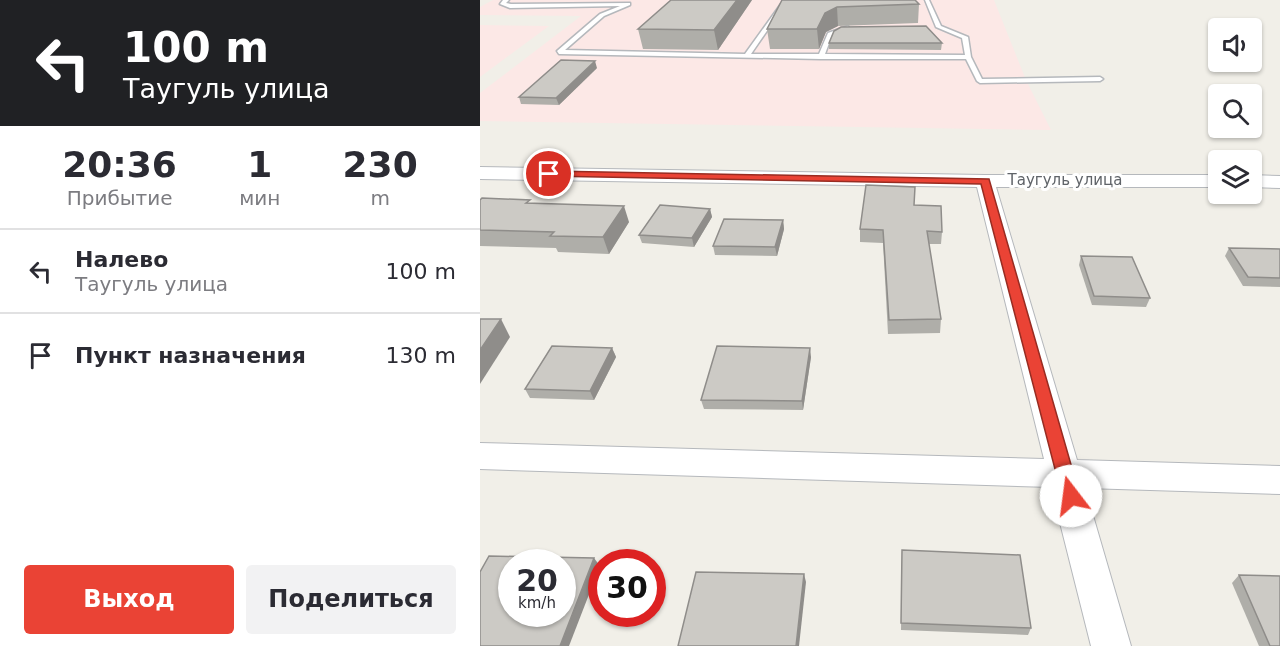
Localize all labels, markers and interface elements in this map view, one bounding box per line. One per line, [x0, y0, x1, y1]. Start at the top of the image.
map controls [1208, 18, 1262, 204]
button: sound [1208, 18, 1262, 72]
text: 100 m [123, 23, 269, 72]
icon: left [24, 24, 102, 102]
text: Таугуль улица [123, 73, 330, 104]
button: search [1208, 84, 1262, 138]
text: 20:36 [62, 144, 177, 185]
text: 1 [247, 144, 272, 185]
text: 230 [343, 144, 418, 185]
pin [523, 148, 574, 199]
button: layers [1208, 150, 1262, 204]
icon: arrive [532, 157, 565, 190]
street label: Таугуль улица [1007, 171, 1122, 189]
text: Прибытие [67, 186, 172, 210]
text: мин [239, 186, 280, 210]
text: m [370, 186, 390, 210]
text: Налево [75, 247, 168, 272]
icon: left [24, 255, 57, 288]
text: 100 m [386, 259, 456, 284]
text: Таугуль улица [75, 272, 228, 296]
icon: arrive [24, 339, 57, 372]
text: Пункт назначения [75, 343, 306, 368]
text: 130 m [386, 343, 456, 368]
position arrow [1039, 464, 1103, 528]
speed limit sign: 30 [588, 549, 666, 627]
text: 20 [516, 563, 558, 598]
button: Выход [24, 565, 234, 634]
button: Поделиться [246, 565, 456, 634]
text: km/h [518, 594, 556, 612]

